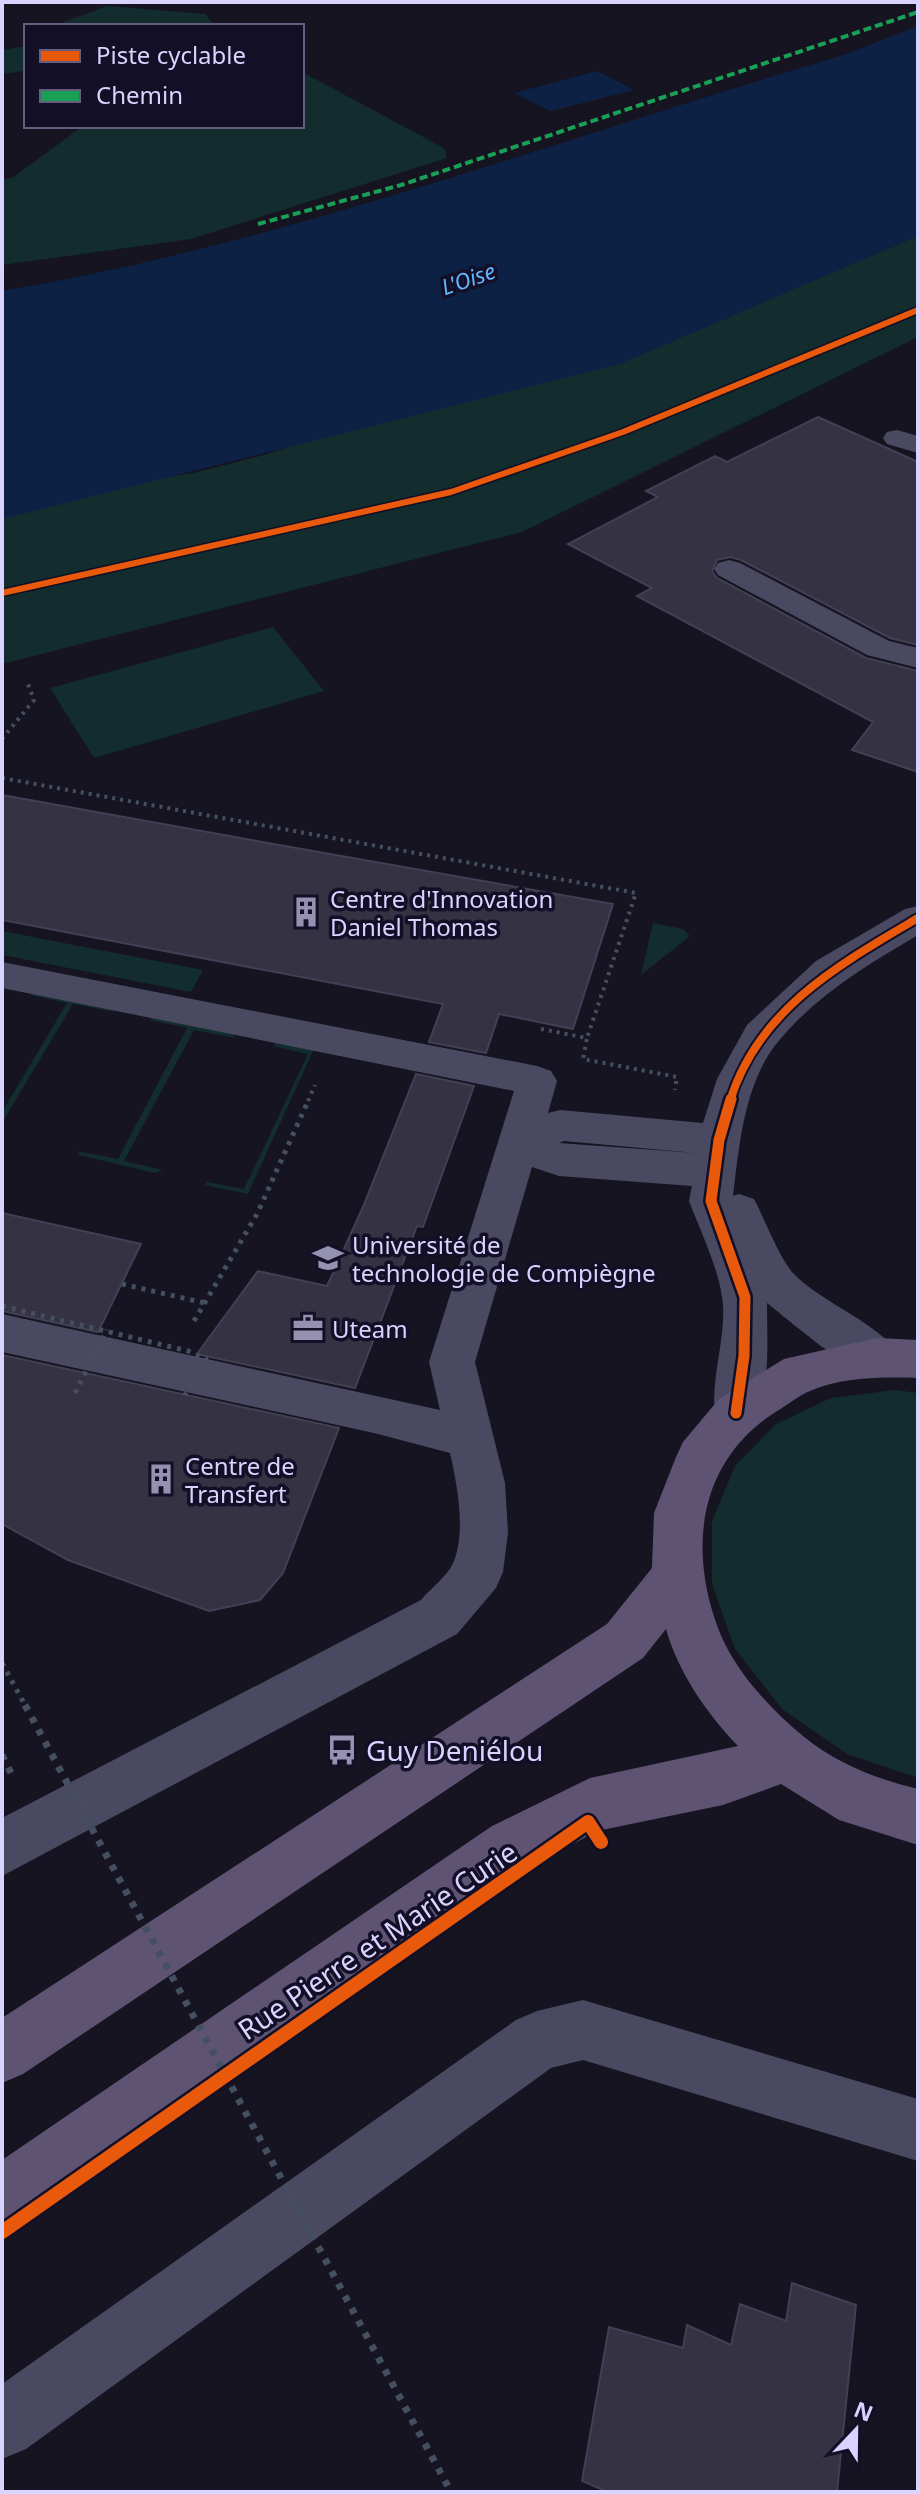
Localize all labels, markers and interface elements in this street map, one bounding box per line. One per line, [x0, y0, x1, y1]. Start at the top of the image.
legend [24, 24, 304, 128]
text: Piste cyclable [96, 38, 246, 71]
text: Chemin [96, 78, 183, 111]
water label: L'Oise [437, 255, 499, 301]
place label: Centre d'Innovation Daniel Thomas [330, 882, 553, 943]
building icon: Centre d'Innovation Daniel Thomas [289, 895, 323, 929]
place label: Université de technologie de Compiègne [352, 1228, 656, 1289]
school or university icon: Université de technologie de Compiègne [311, 1241, 345, 1275]
office icon: Uteam [291, 1311, 325, 1345]
place label: Uteam [332, 1312, 408, 1345]
place label: Centre de Transfert [185, 1449, 295, 1510]
building icon: Centre de Transfert [144, 1462, 178, 1496]
place label: Guy Deniélou [366, 1731, 543, 1769]
bus stop icon: Guy Deniélou [325, 1733, 359, 1767]
street label: Rue Pierre et Marie Curie [230, 1832, 524, 2048]
north arrow [816, 2390, 896, 2470]
text: N [850, 2393, 878, 2428]

